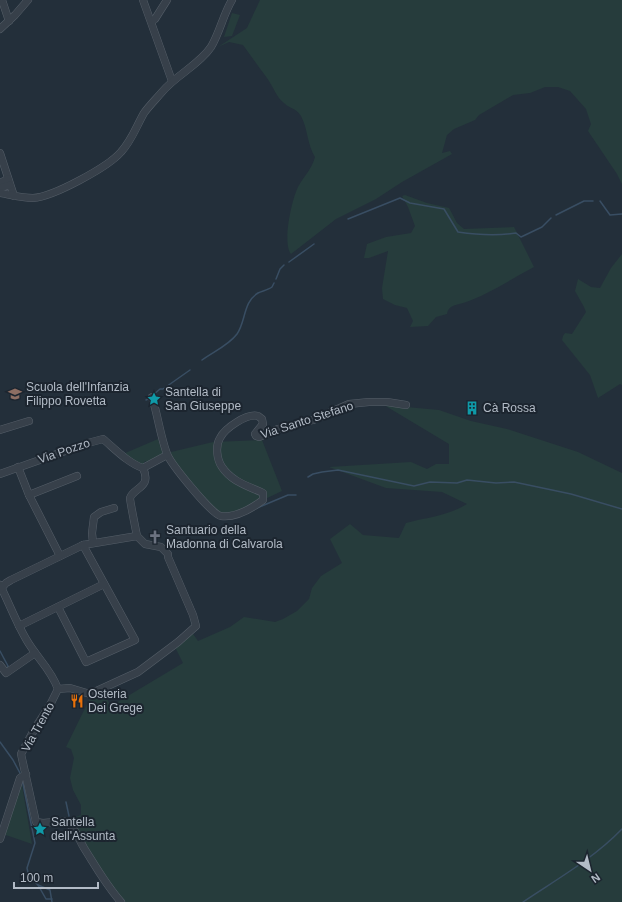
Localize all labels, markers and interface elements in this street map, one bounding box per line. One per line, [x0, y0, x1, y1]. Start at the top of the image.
place label: Scuola dell'Infanzia Filippo Rovetta [26, 380, 129, 408]
place label: Santella di San Giuseppe [165, 385, 241, 413]
school or university icon: Scuola dell'Infanzia Filippo Rovetta [7, 386, 23, 402]
place icon: Santella di San Giuseppe [146, 391, 162, 407]
street label: Via Santo Stefano [259, 398, 355, 442]
building icon: Cà Rossa [464, 400, 480, 416]
place label: Cà Rossa [483, 401, 536, 415]
street label: Via Pozzo [36, 436, 92, 466]
place label: Santuario della Madonna di Calvarola [166, 523, 283, 551]
church icon: Santuario della Madonna di Calvarola [147, 529, 163, 545]
place label: Osteria Dei Grege [88, 687, 143, 715]
restaurant icon: Osteria Dei Grege [69, 693, 85, 709]
street label: Via Trento [19, 699, 57, 754]
place label: Santella dell'Assunta [51, 815, 116, 843]
place icon: Santella dell'Assunta [32, 821, 48, 837]
north arrow [570, 850, 610, 890]
scale bar [14, 864, 98, 890]
text: 100 m [20, 871, 53, 885]
text: N [589, 871, 602, 885]

